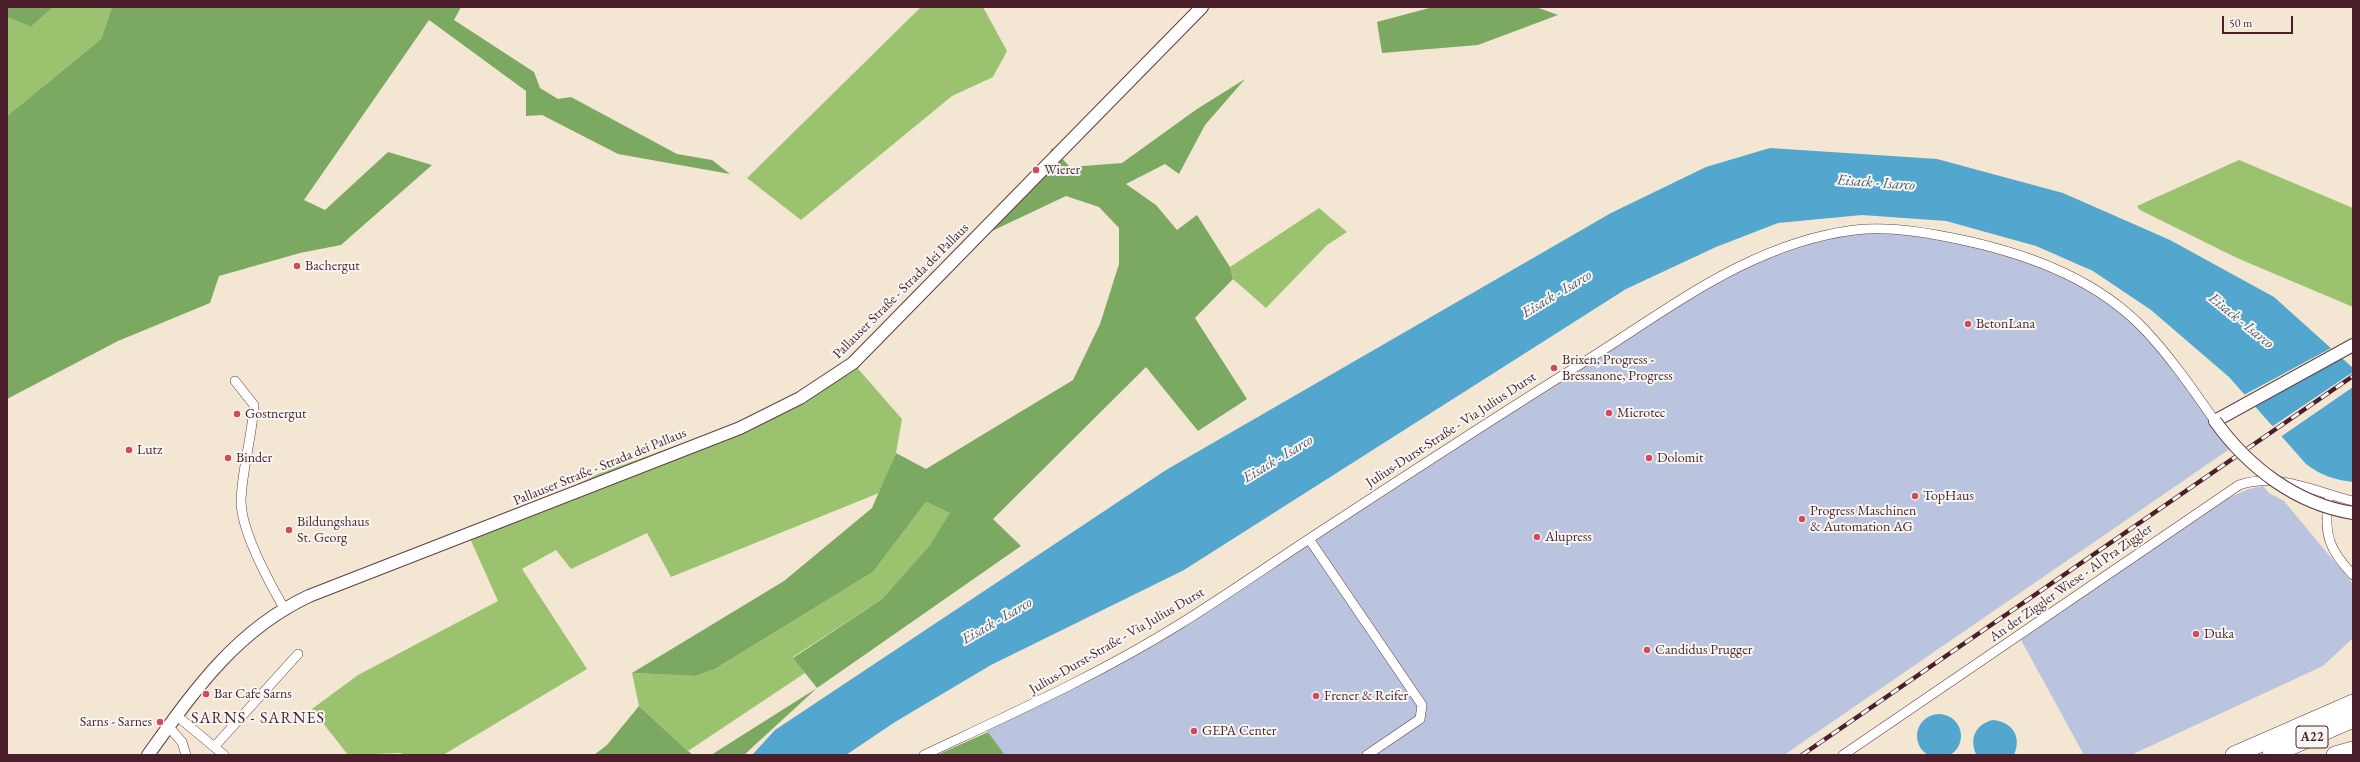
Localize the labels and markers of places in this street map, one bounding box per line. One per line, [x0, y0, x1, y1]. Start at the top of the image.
place label: Wierer [1044, 162, 1080, 178]
marker: Wierer [1031, 165, 1041, 175]
place label: Bachergut [305, 258, 360, 274]
marker: Bachergut [292, 261, 302, 271]
place label: BetonLana [1976, 316, 2035, 332]
marker: BetonLana [1963, 319, 1973, 329]
place label: Brixen, Progress - Bressanone, Progress [1562, 352, 1673, 384]
marker: Brixen, Progress - Bressanone, Progress [1549, 363, 1559, 373]
place label: Microtec [1617, 405, 1666, 421]
place label: Gostnergut [245, 406, 306, 422]
marker: Microtec [1604, 408, 1614, 418]
marker: Gostnergut [232, 409, 242, 419]
place label: Lutz [137, 442, 162, 458]
marker: Lutz [124, 445, 134, 455]
place label: Binder [236, 450, 272, 466]
place label: Dolomit [1657, 450, 1703, 466]
marker: Binder [223, 453, 233, 463]
marker: Dolomit [1644, 453, 1654, 463]
place label: TopHaus [1923, 488, 1974, 504]
marker: TopHaus [1910, 491, 1920, 501]
place label: Progress Maschinen & Automation AG [1810, 503, 1916, 536]
place label: Bildungshaus St. Georg [297, 514, 369, 546]
marker: Progress Maschinen & Automation AG [1797, 514, 1807, 524]
marker: Bildungshaus St. Georg [284, 525, 294, 535]
place label: Alupress [1545, 529, 1592, 545]
marker: Alupress [1532, 532, 1542, 542]
place label: Duka [2204, 626, 2234, 642]
marker: Duka [2191, 629, 2201, 639]
place label: Candidus Prugger [1655, 642, 1752, 658]
marker: Candidus Prugger [1642, 645, 1652, 655]
place label: Bar Cafe Sarns [214, 686, 292, 702]
place label: Frener & Reifer [1324, 688, 1408, 704]
marker: Bar Cafe Sarns [201, 689, 211, 699]
marker: Frener & Reifer [1311, 691, 1321, 701]
place label: Sarns - Sarnes [80, 714, 152, 730]
marker: Sarns - Sarnes [155, 717, 165, 727]
place label: GEPA Center [1202, 723, 1276, 739]
marker: GEPA Center [1189, 726, 1199, 736]

